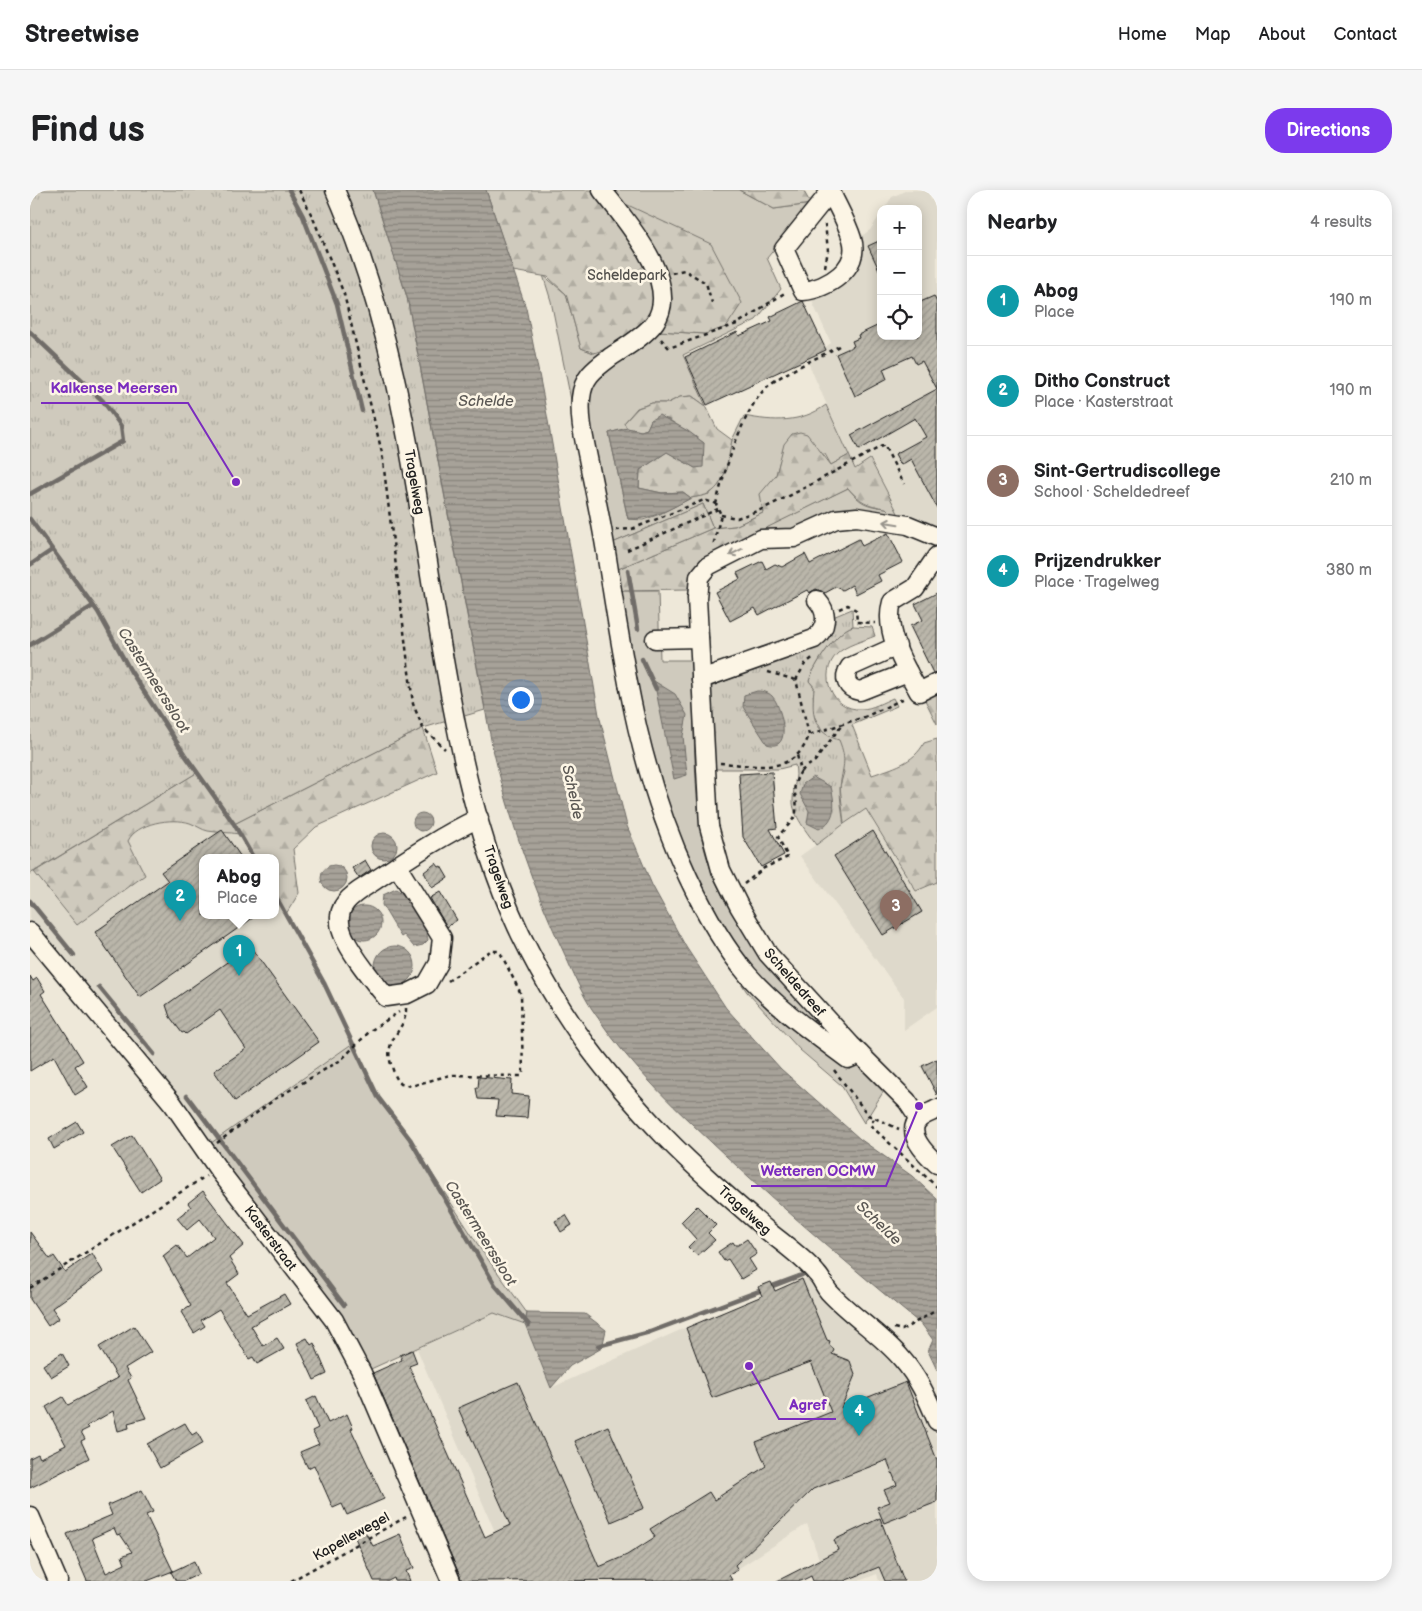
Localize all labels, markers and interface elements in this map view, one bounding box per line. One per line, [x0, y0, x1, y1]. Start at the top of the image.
text: Streetwise [25, 20, 139, 49]
text: Home [1118, 24, 1167, 45]
text: Map [1195, 24, 1231, 45]
text: About [1259, 24, 1306, 45]
text: Contact [1334, 24, 1397, 45]
button: Directions [1265, 108, 1392, 153]
text: Find us [30, 109, 145, 152]
map controls [877, 205, 922, 340]
button: + [877, 205, 922, 250]
text: Nearby [987, 210, 1057, 235]
text: 4 results [1310, 213, 1372, 232]
button: − [877, 250, 922, 295]
park label: Scheldepark [587, 267, 667, 284]
text: Abog [1034, 280, 1078, 303]
text: 1 [1000, 291, 1006, 310]
text: 190 m [1330, 291, 1372, 310]
button: locate [877, 295, 922, 340]
text: Place [1034, 303, 1075, 322]
text: Ditho Construct [1034, 370, 1170, 393]
callout: Kalkense Meersen [41, 373, 188, 403]
text: Kalkense Meersen [50, 379, 178, 398]
text: 2 [998, 381, 1008, 400]
text: 190 m [1330, 381, 1372, 400]
water label: Schelde [458, 392, 514, 411]
text: Place · Kasterstraat [1034, 393, 1173, 412]
street label: Tragelweg [400, 448, 429, 516]
text: Sint-Gertrudiscollege [1034, 460, 1221, 483]
text: 3 [998, 471, 1008, 490]
text: 210 m [1330, 471, 1372, 490]
text: School · Scheldedreef [1034, 483, 1190, 502]
one-way arrow [883, 517, 899, 527]
one-way arrow [729, 547, 744, 557]
text: Prijzendrukker [1034, 550, 1161, 573]
text: 4 [998, 561, 1008, 580]
text: 380 m [1326, 561, 1372, 580]
text: Place · Tragelweg [1034, 573, 1160, 592]
water label: Castermeerssloot [114, 624, 194, 737]
your location [508, 687, 534, 713]
water label: Schelde [557, 763, 588, 821]
street label: Tragelweg [480, 843, 517, 911]
popup [199, 854, 279, 919]
text: Abog [217, 866, 261, 889]
pin: 2 [164, 880, 196, 921]
text: Place [217, 889, 257, 908]
pin: 3 [880, 890, 912, 931]
pin: 1 [223, 935, 255, 976]
street label: Scheldedreef [760, 945, 829, 1020]
callout: Wetteren OCMW [751, 1156, 886, 1186]
text: Wetteren OCMW [760, 1162, 876, 1181]
water label: Castermeerssloot [441, 1177, 521, 1290]
street label: Tragelweg [715, 1182, 775, 1239]
water label: Schelde [852, 1197, 905, 1250]
street label: Kasterstraat [241, 1202, 301, 1275]
callout: Agref [779, 1389, 836, 1419]
pin: 4 [843, 1395, 875, 1436]
text: Agref [788, 1396, 827, 1415]
street label: Kapellewegel [310, 1508, 392, 1564]

